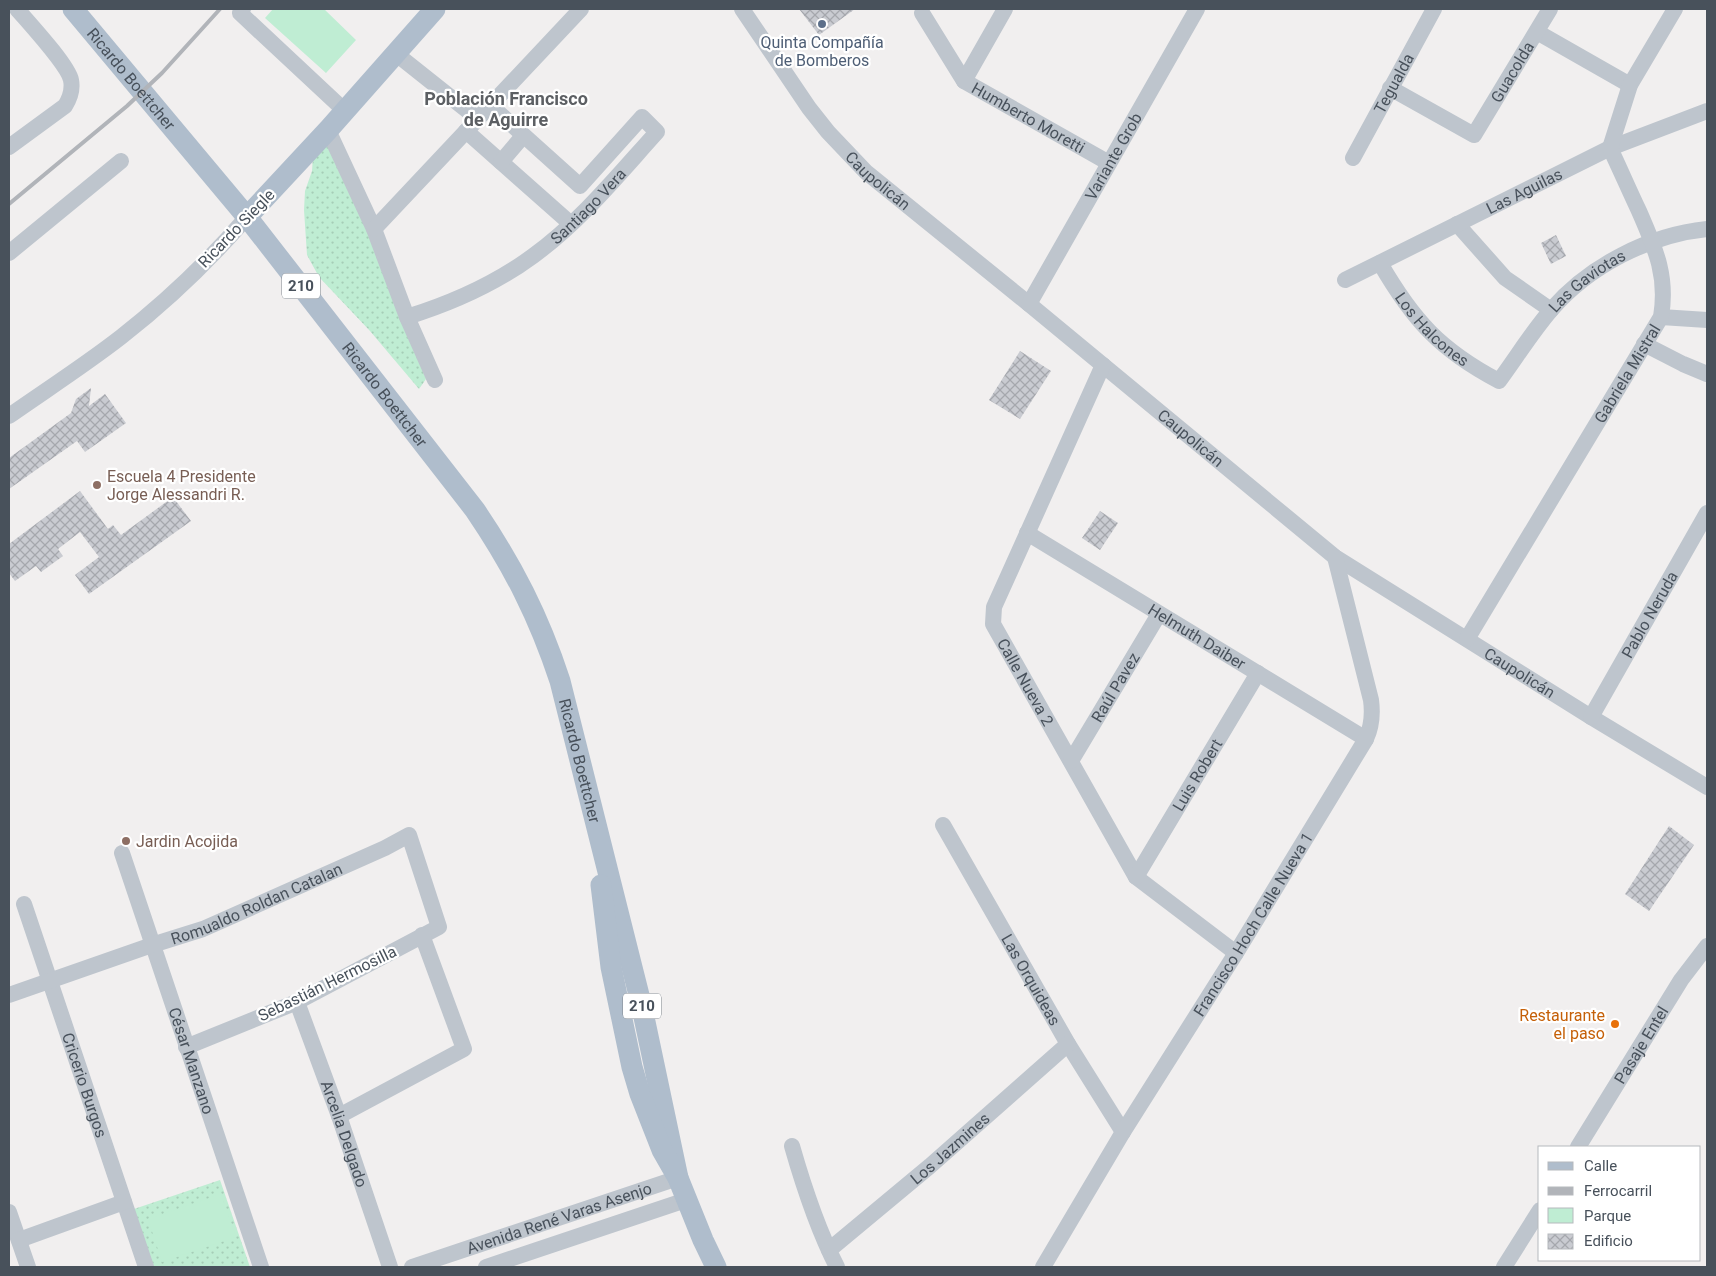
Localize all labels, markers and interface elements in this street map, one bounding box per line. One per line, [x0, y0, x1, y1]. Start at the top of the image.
marker: Quinta Compañía de Bomberos [816, 18, 828, 30]
street label: Ricardo Boettcher [83, 24, 180, 135]
place label: Quinta Compañía de Bomberos [760, 33, 884, 70]
street label: Guacolda [1487, 38, 1538, 106]
street label: Tegualda [1370, 50, 1418, 117]
street label: Humberto Moretti [968, 78, 1088, 157]
district label: Población Francisco de Aguirre [424, 88, 588, 130]
street label: Variante Grob [1081, 110, 1146, 204]
street label: Caupolicán [841, 148, 914, 214]
street label: Las Aguilas [1483, 164, 1565, 218]
street label: Santiago Vera [547, 165, 630, 248]
street label: Ricardo Siegle [194, 185, 278, 271]
street label: Las Gaviotas [1545, 246, 1629, 316]
road number: 210 [282, 274, 320, 298]
street label: Los Halcones [1391, 289, 1472, 371]
street label: Gabriela Mistral [1590, 321, 1664, 427]
street label: Ricardo Boettcher [338, 339, 432, 451]
street label: Caupolicán [1154, 405, 1227, 471]
place label: Escuela 4 Presidente Jorge Alessandri R. [107, 467, 256, 504]
marker: Escuela 4 Presidente Jorge Alessandri R. [91, 479, 103, 491]
street label: Pablo Neruda [1618, 568, 1682, 661]
street label: Helmuth Daiber [1145, 600, 1250, 674]
street label: Calle Nueva 2 [993, 635, 1058, 729]
street label: Caupolicán [1481, 644, 1558, 702]
street label: Raúl Pavez [1087, 649, 1144, 726]
street label: Ricardo Boettcher [555, 697, 604, 825]
street label: Luis Robert [1169, 736, 1226, 815]
street label: Francisco Hoch Calle Nueva 1 [1190, 829, 1317, 1020]
place label: Jardin Acojida [136, 832, 238, 851]
marker: Jardin Acojida [120, 835, 132, 847]
street label: Romualdo Roldan Catalan [169, 859, 345, 948]
street label: Las Orquideas [997, 931, 1064, 1029]
street label: Sebastián Hermosilla [255, 942, 400, 1025]
road number: 210 [623, 994, 661, 1018]
street label: Pasaje Entel [1610, 1003, 1672, 1087]
street label: César Manzano [164, 1005, 218, 1117]
place label: Restaurante el paso [1519, 1006, 1605, 1043]
marker: Restaurante el paso [1609, 1018, 1621, 1030]
street label: Cricerio Burgos [58, 1030, 111, 1140]
street label: Arcelia Delgado [317, 1078, 371, 1190]
street label: Los Jazmines [907, 1109, 994, 1188]
legend [1538, 1146, 1701, 1261]
text: Calle [1584, 1157, 1617, 1175]
street label: Avenida René Varas Asenjo [464, 1179, 654, 1258]
text: Ferrocarril [1584, 1182, 1652, 1200]
text: Parque [1584, 1207, 1631, 1225]
text: Edificio [1584, 1232, 1633, 1250]

